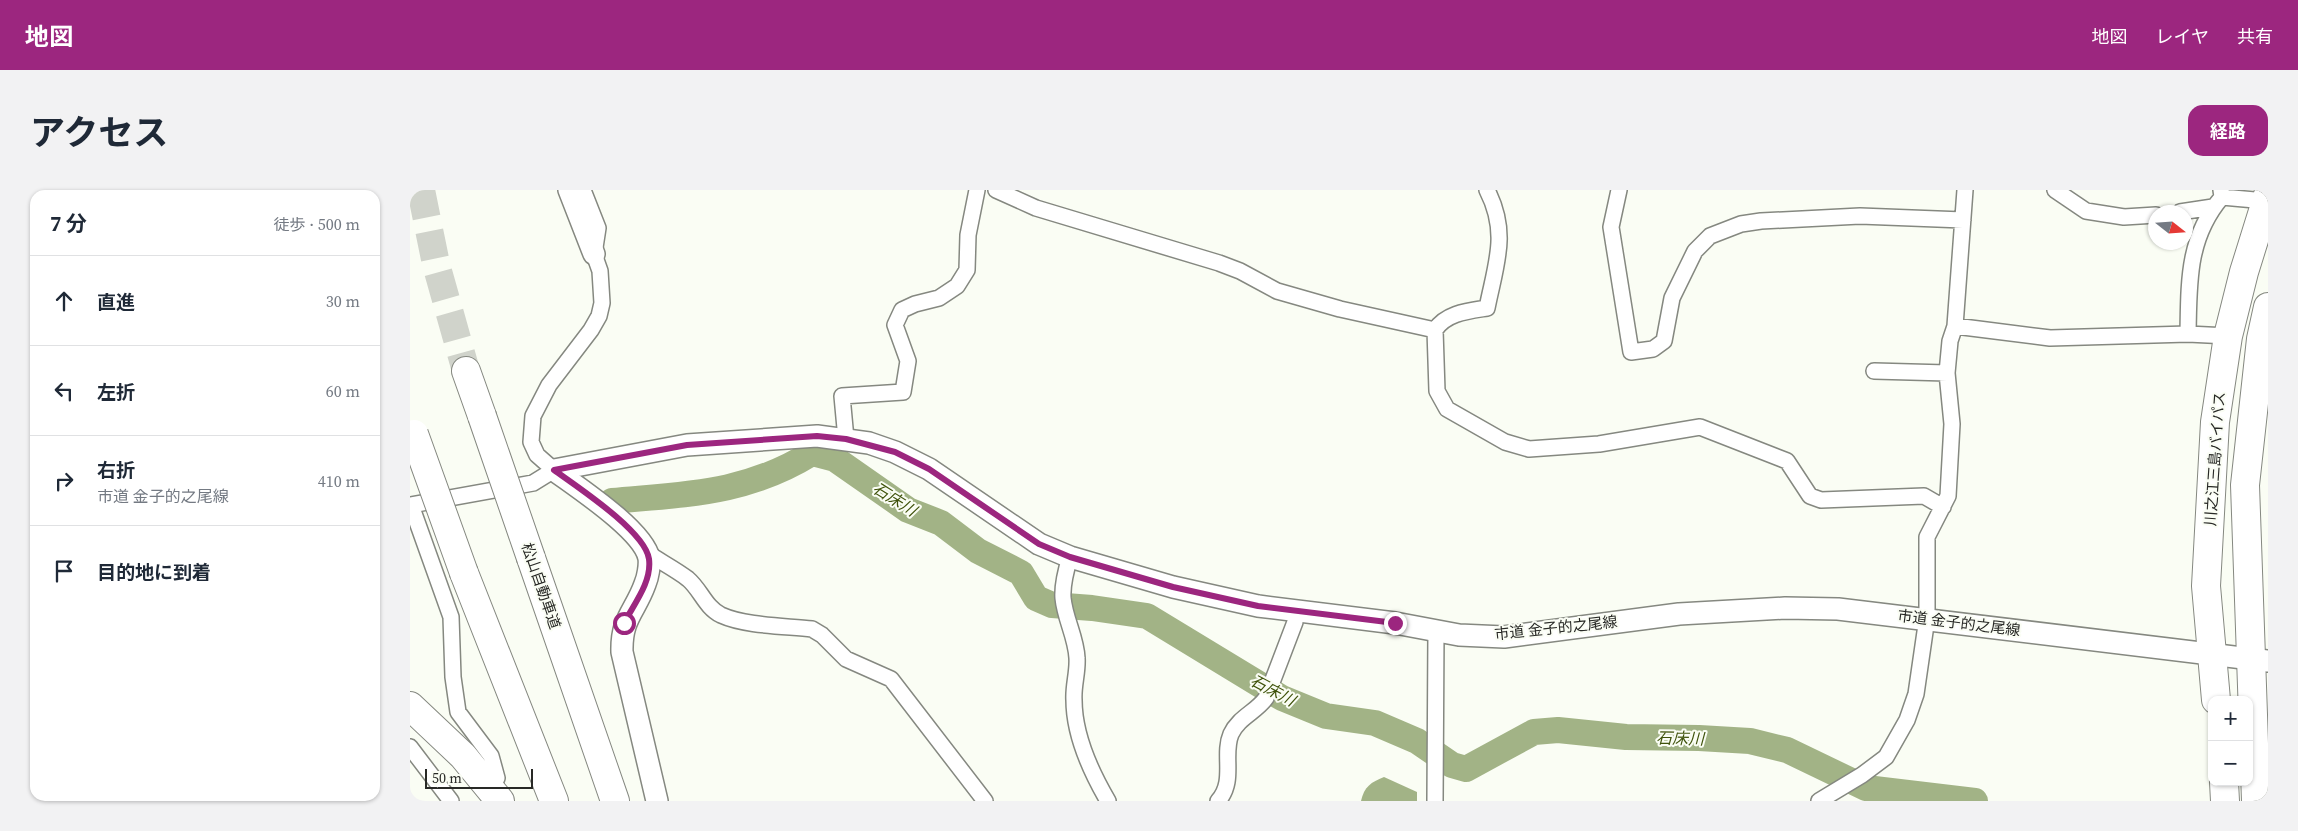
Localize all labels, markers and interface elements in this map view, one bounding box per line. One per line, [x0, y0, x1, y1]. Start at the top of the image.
text: 地図 [25, 20, 73, 53]
text: 地図 [2092, 24, 2128, 49]
text: レイヤ [2156, 24, 2209, 49]
text: 共有 [2237, 24, 2273, 49]
button: 経路 [2188, 105, 2268, 156]
text: アクセス [30, 109, 168, 157]
north arrow [2148, 205, 2193, 250]
text: 7 分 [50, 209, 87, 238]
text: 徒歩 · 500 m [274, 213, 360, 235]
icon: ahead [50, 287, 78, 315]
text: 直進 [97, 289, 135, 315]
text: 30 m [326, 290, 360, 312]
icon: left [50, 377, 78, 405]
text: 左折 [97, 379, 135, 405]
text: 60 m [326, 380, 360, 402]
street label: 川之江三島バイパス [2199, 391, 2230, 527]
text: 右折 [97, 457, 135, 483]
icon: right [50, 467, 78, 495]
text: 410 m [318, 470, 360, 492]
water label: 石床川 [869, 477, 923, 522]
text: 市道 金子的之尾線 [97, 485, 229, 507]
street label: 松山自動車道 [517, 540, 566, 632]
icon: arrive [50, 557, 78, 585]
text: 目的地に到着 [97, 559, 211, 585]
street label: 市道 金子的之尾線 [1896, 605, 2022, 640]
street label: 市道 金子的之尾線 [1493, 611, 1618, 644]
route start [613, 612, 636, 635]
route end [1384, 612, 1407, 635]
water label: 石床川 [1247, 669, 1301, 712]
map controls [2208, 696, 2253, 786]
button: + [2208, 696, 2253, 741]
water label: 石床川 [1656, 727, 1706, 749]
button: − [2208, 741, 2253, 786]
scale bar [425, 766, 532, 789]
text: 50 m [432, 768, 462, 788]

